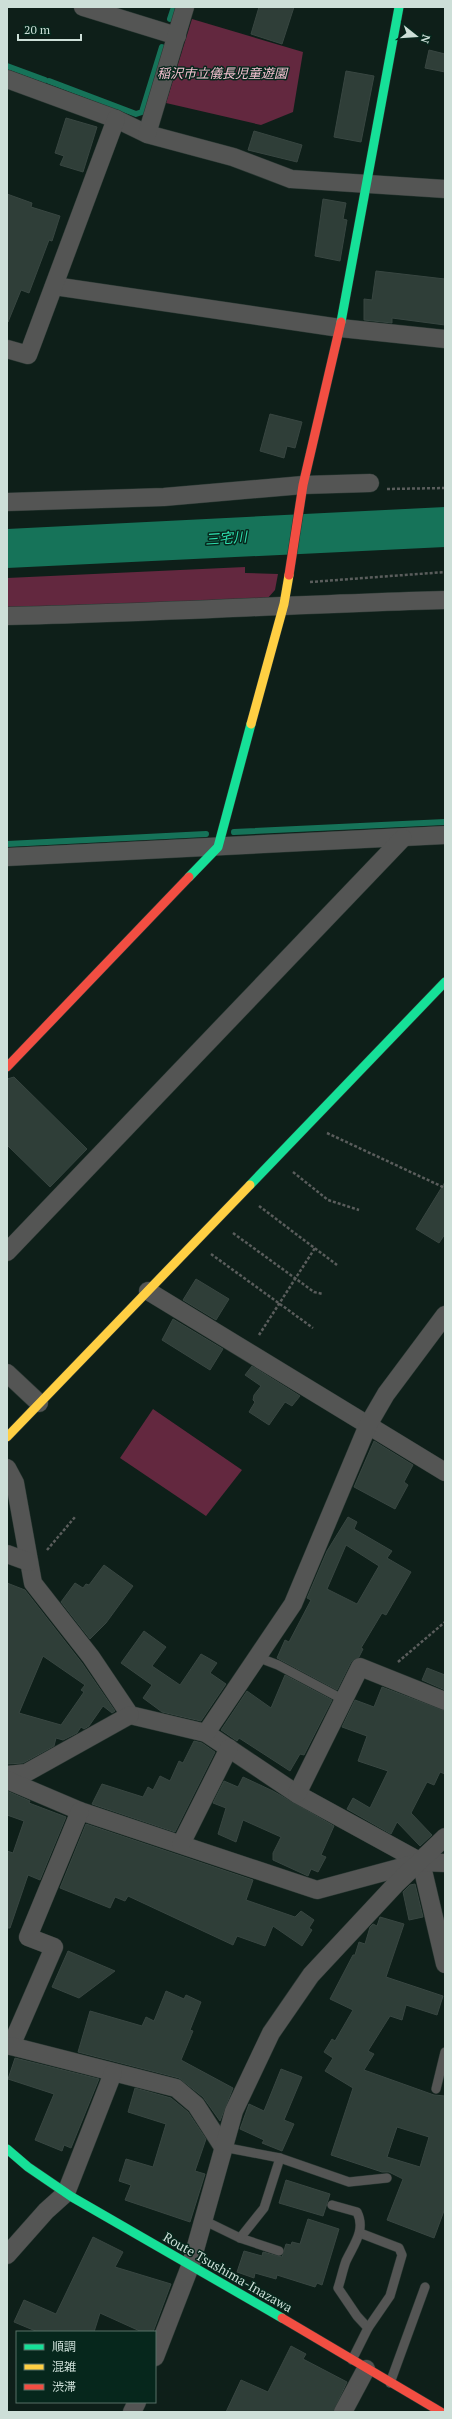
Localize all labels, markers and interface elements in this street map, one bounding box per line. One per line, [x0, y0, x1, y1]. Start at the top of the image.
scale bar [18, 16, 81, 42]
north arrow [396, 16, 436, 56]
text: 20 m [24, 22, 51, 37]
text: N [417, 33, 433, 46]
park label: 稲沢市立儀長児童遊園 [157, 64, 289, 82]
water label: 三宅川 [204, 526, 250, 548]
street label: Route Tsushima-Inazawa [160, 2228, 296, 2317]
legend [16, 2331, 156, 2403]
text: 順調 [52, 2339, 76, 2354]
text: 混雑 [52, 2359, 76, 2374]
text: 渋滞 [52, 2379, 76, 2394]

